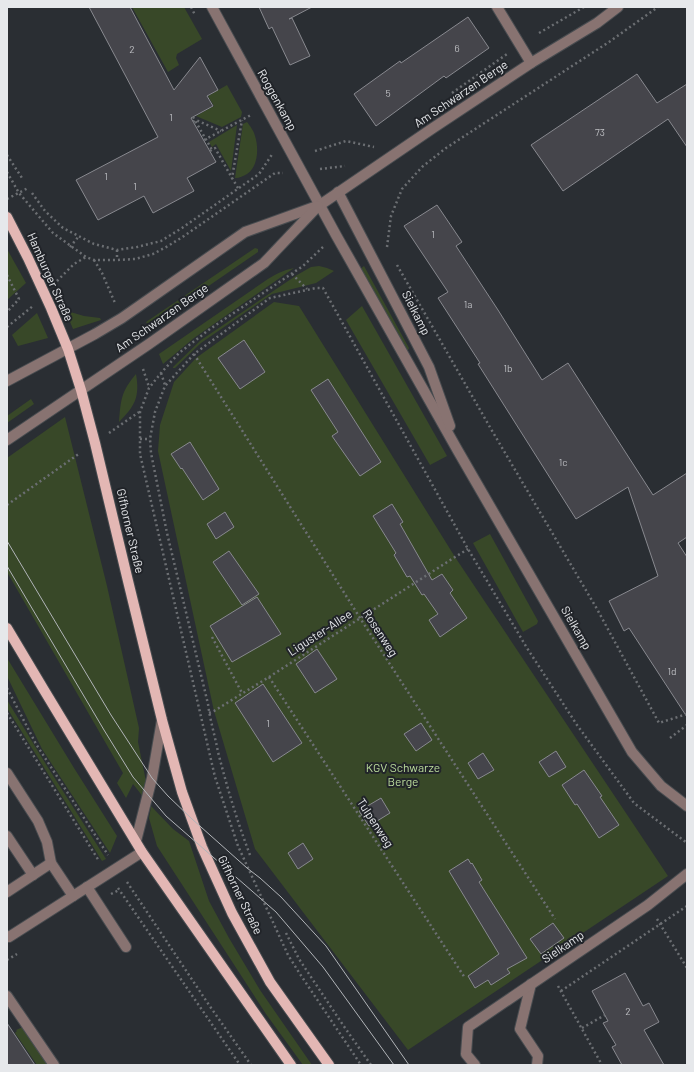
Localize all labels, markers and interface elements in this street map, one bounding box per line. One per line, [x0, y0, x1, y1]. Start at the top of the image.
house number: 6 [454, 42, 460, 54]
house number: 2 [129, 43, 135, 55]
street label: Am Schwarzen Berge [411, 57, 510, 130]
street label: Roggenkamp [255, 66, 301, 133]
house number: 5 [385, 87, 391, 99]
house number: 1 [169, 111, 173, 123]
house number: 73 [595, 126, 605, 138]
house number: 1 [104, 170, 108, 182]
house number: 1 [133, 180, 137, 192]
house number: 1 [431, 228, 435, 240]
street label: Hamburger Straße [25, 230, 77, 323]
street label: Am Schwarzen Berge [112, 280, 210, 354]
street label: Sielkamp [400, 288, 434, 337]
house number: 1a [464, 298, 472, 310]
house number: 1b [504, 362, 512, 374]
house number: 1c [559, 456, 567, 468]
street label: Gifhorner Straße [114, 487, 148, 574]
street label: Sielkamp [559, 603, 595, 652]
street label: Liguster-Allee [285, 606, 354, 658]
street label: Rosenweg [360, 606, 401, 659]
house number: 1d [668, 665, 676, 677]
house number: 1 [266, 717, 270, 729]
park label: KGV Schwarze Berge [366, 760, 440, 788]
street label: Tulpenweg [355, 795, 397, 850]
street label: Gifhorner Straße [216, 853, 266, 936]
street label: Sielkamp [539, 927, 586, 965]
house number: 2 [625, 1005, 631, 1017]

